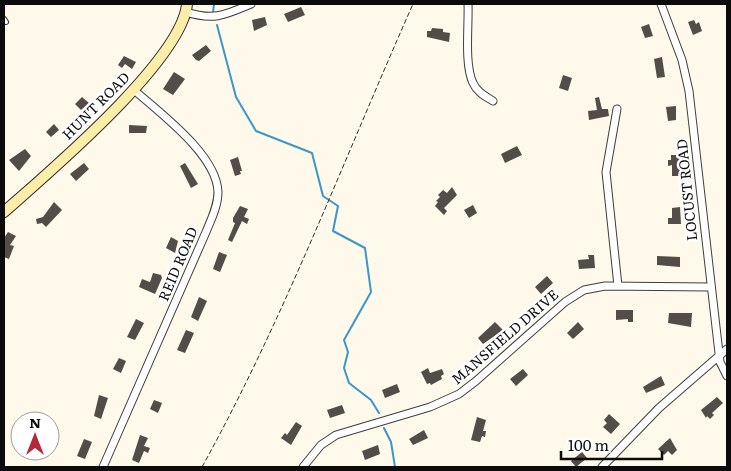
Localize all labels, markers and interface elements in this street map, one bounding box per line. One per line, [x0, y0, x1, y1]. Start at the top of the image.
street label: HUNT ROAD [57, 67, 134, 144]
street label: LOCUST ROAD [671, 138, 701, 242]
street label: REID ROAD [152, 223, 202, 304]
street label: MANSFIELD DRIVE [446, 284, 562, 388]
north arrow [10, 411, 60, 461]
text: N [29, 412, 41, 432]
scale bar [561, 428, 662, 460]
text: 100 m [568, 433, 609, 456]

